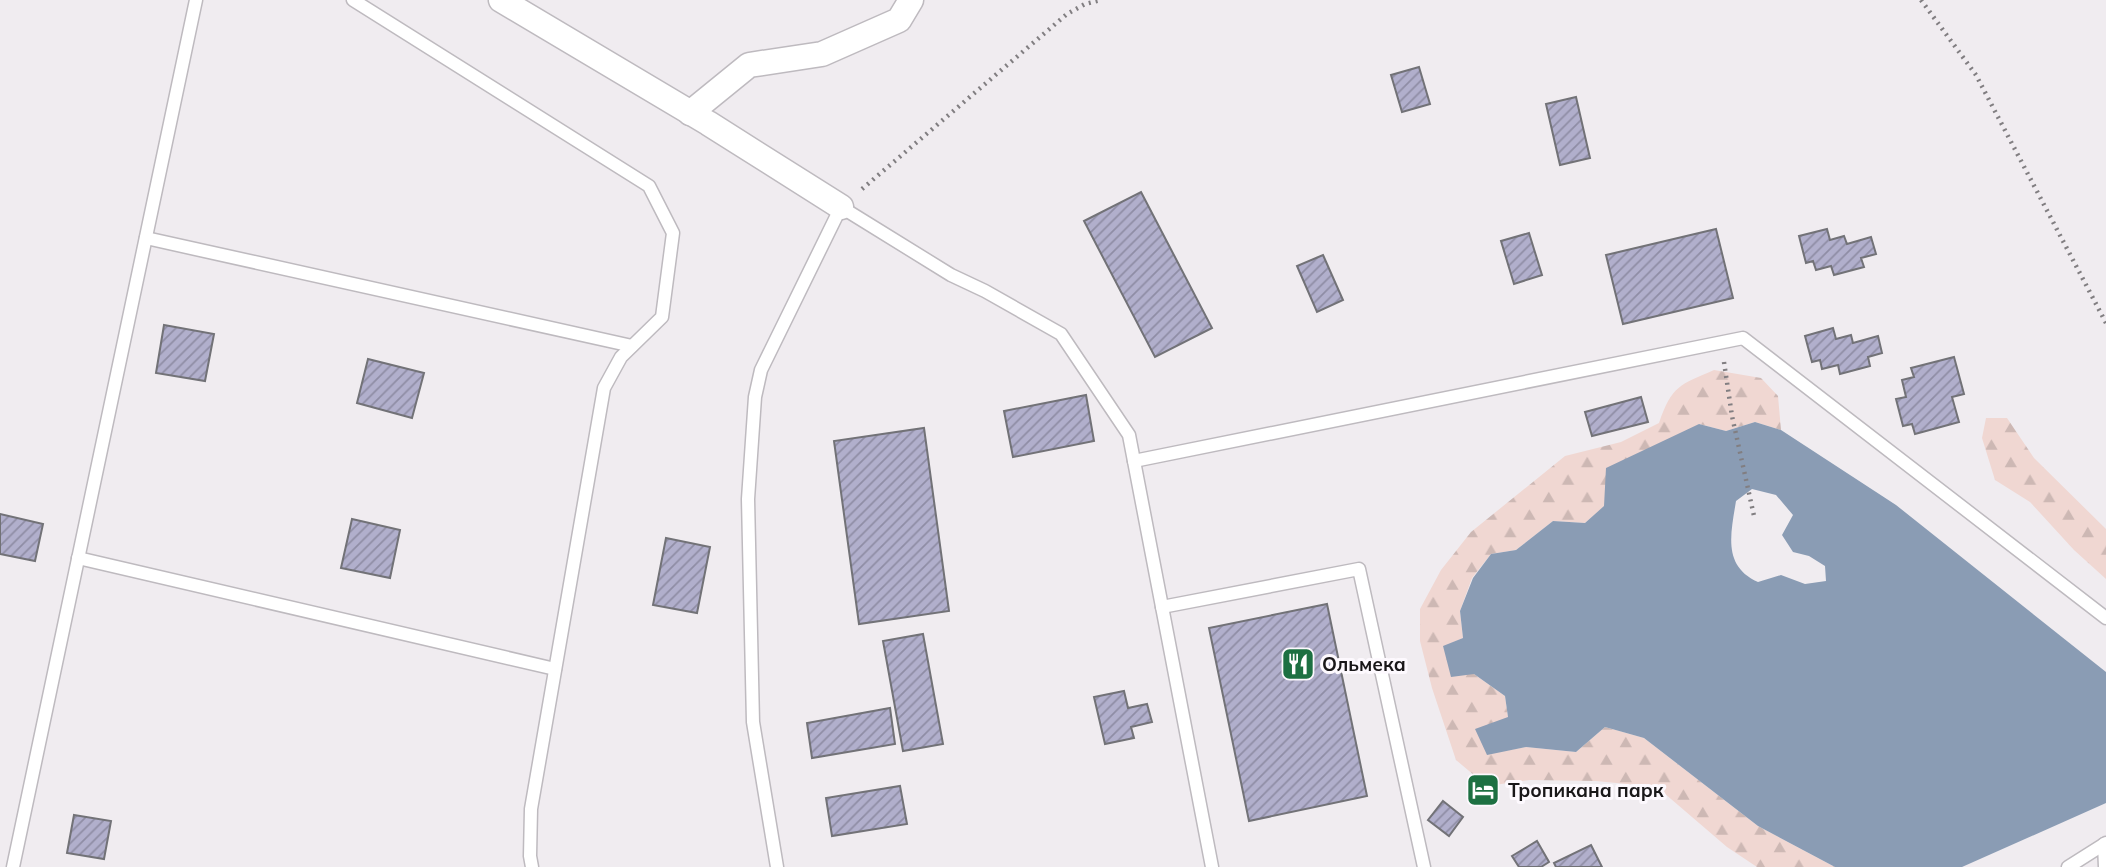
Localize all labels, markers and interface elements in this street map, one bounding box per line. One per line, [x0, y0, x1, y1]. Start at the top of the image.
restaurant icon: Ольмека [1279, 645, 1317, 683]
place label: Ольмека [1322, 652, 1406, 676]
hotel icon: Тропикана парк [1464, 771, 1502, 809]
place label: Тропикана парк [1508, 778, 1664, 802]

